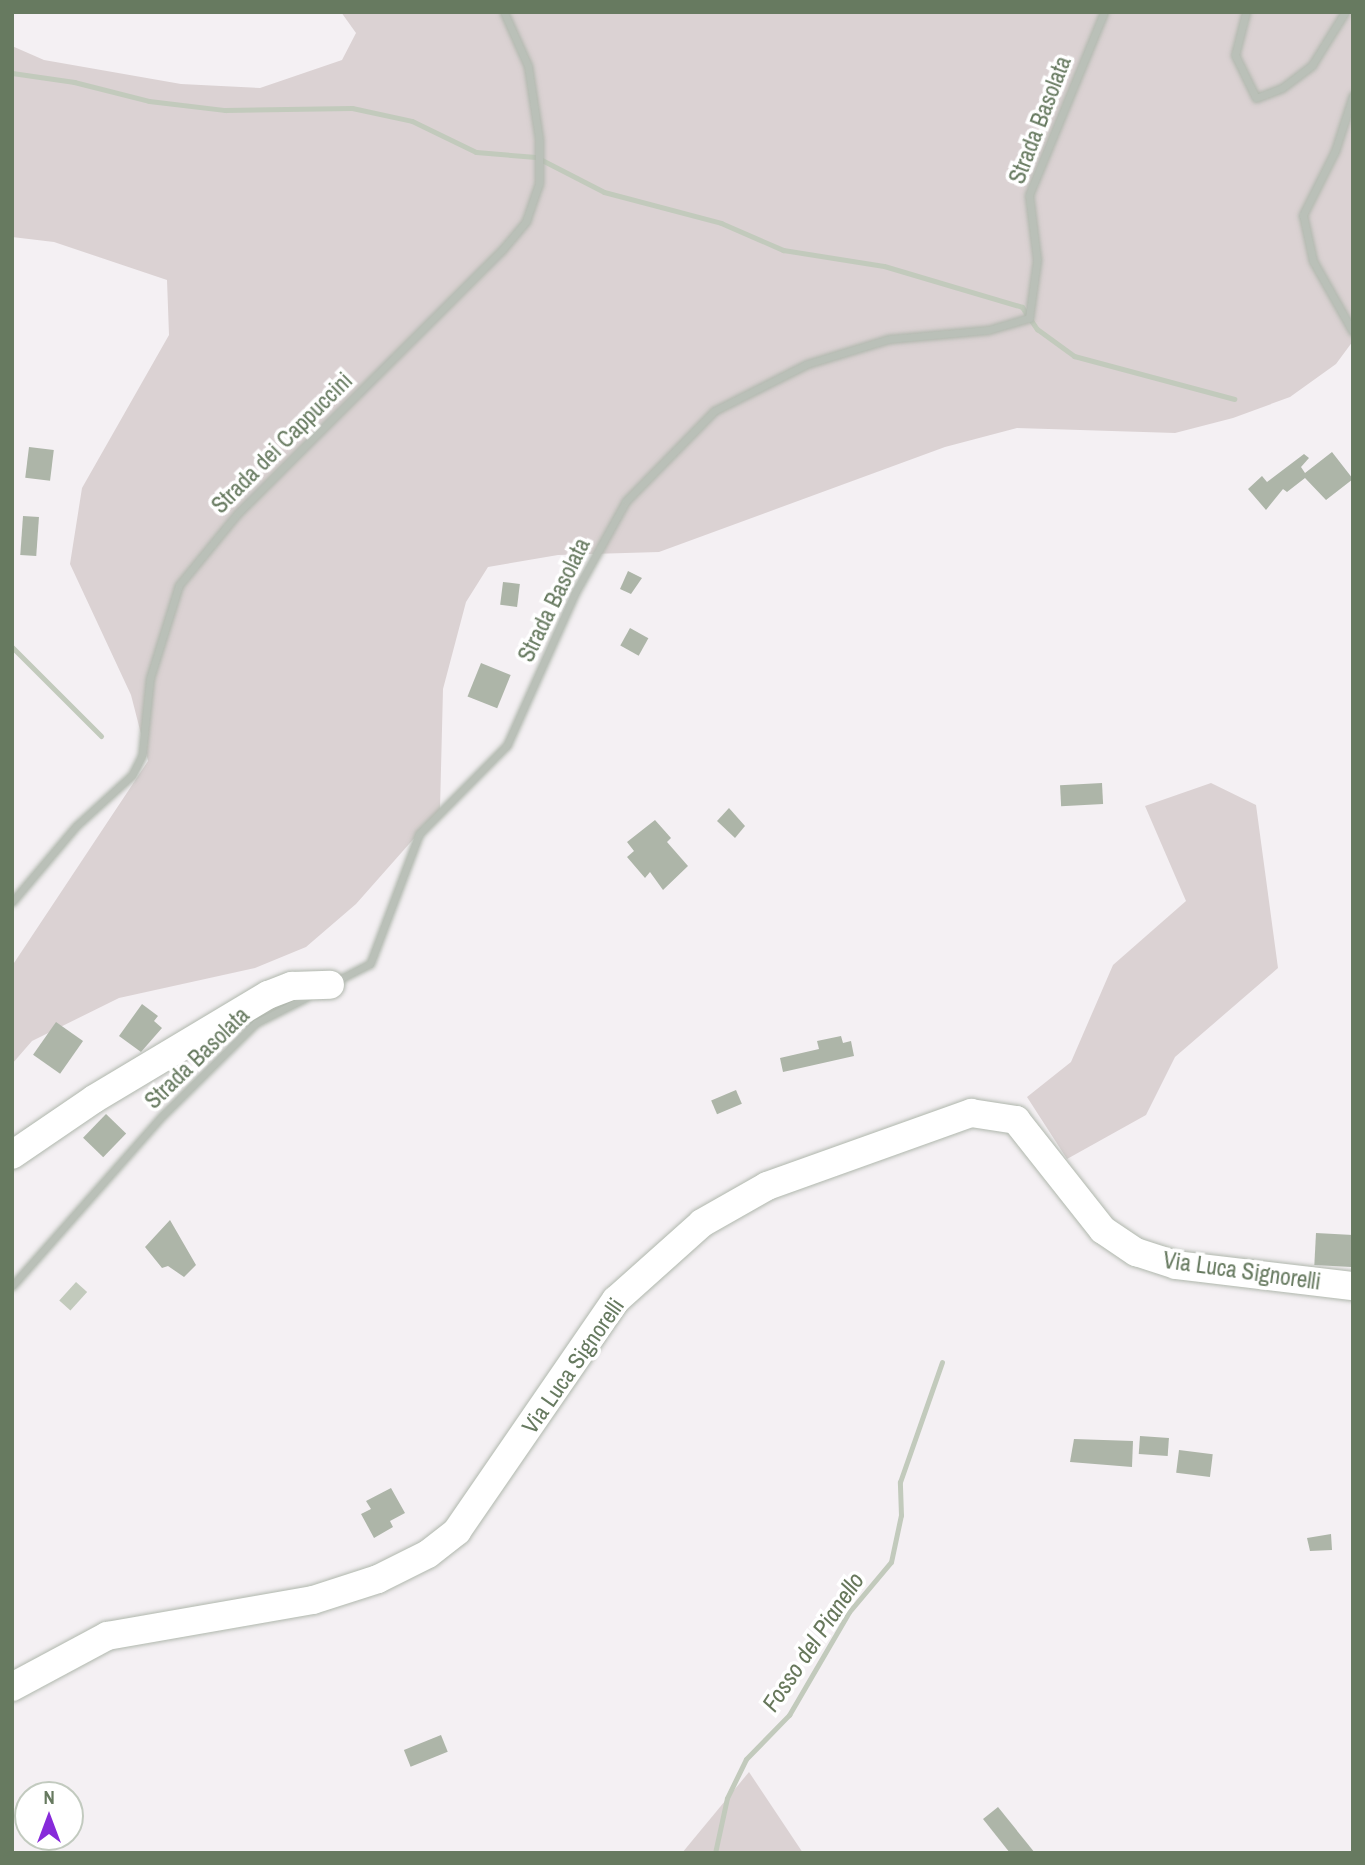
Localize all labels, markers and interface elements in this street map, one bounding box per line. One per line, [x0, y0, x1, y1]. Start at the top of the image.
street label: Strada Basolata [1003, 52, 1077, 188]
street label: Strada dei Cappuccini [206, 367, 358, 519]
street label: Strada Basolata [512, 534, 596, 666]
street label: Strada Basolata [139, 1001, 255, 1115]
street label: Via Luca Signorelli [1161, 1246, 1323, 1296]
street label: Via Luca Signorelli [516, 1293, 630, 1439]
water label: Fosso del Pianello [756, 1567, 870, 1717]
north arrow [14, 1781, 84, 1851]
text: N [43, 1784, 55, 1810]

